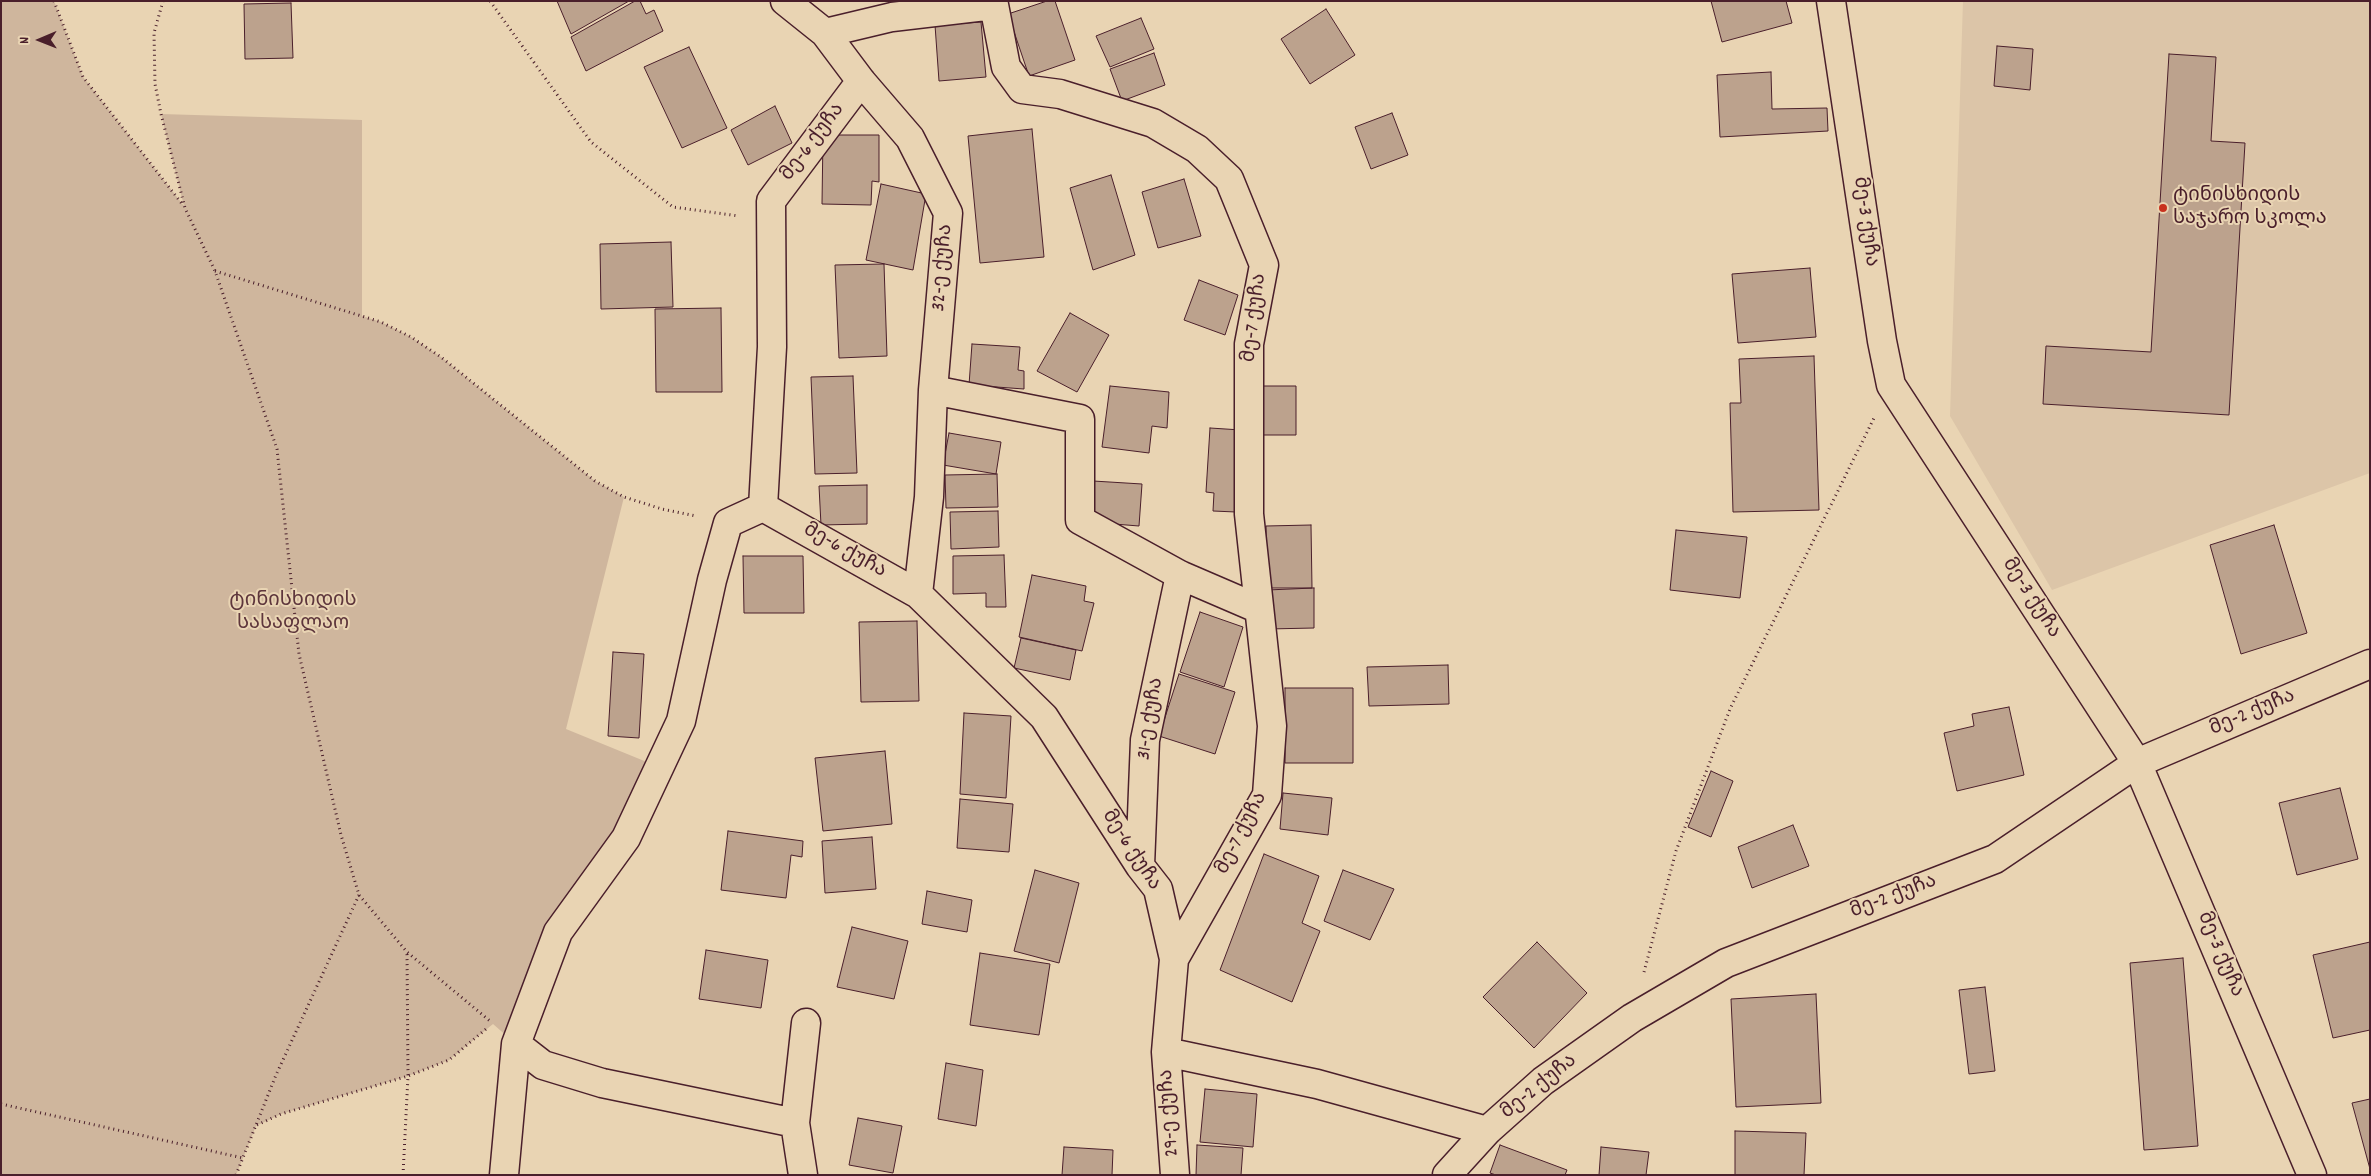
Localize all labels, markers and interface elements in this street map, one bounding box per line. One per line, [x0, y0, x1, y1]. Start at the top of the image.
north arrow [15, 15, 65, 65]
text: N [15, 37, 35, 44]
street label: მე-6 ქუჩა [777, 99, 851, 187]
street label: მე-3 ქუჩა [1846, 176, 1882, 268]
place label: ტინისხიდის საჯარო სკოლა [2173, 185, 2327, 232]
marker: ტინისხიდის საჯარო სკოლა [2157, 202, 2169, 214]
street label: 32-ე ქუჩა [928, 223, 960, 313]
street label: მე-7 ქუჩა [1239, 272, 1273, 364]
street label: მე-6 ქუჩა [798, 519, 890, 585]
street label: მე-3 ქუჩა [1995, 555, 2065, 643]
park label: ტინისხიდის სასაფლაო [229, 590, 357, 637]
street label: 31-ე ქუჩა [1134, 676, 1170, 762]
street label: მე-2 ქუჩა [2207, 685, 2299, 743]
street label: მე-7 ქუჩა [1212, 789, 1274, 879]
street label: მე-6 ქუჩა [1095, 806, 1165, 896]
street label: მე-2 ქუჩა [1848, 871, 1940, 925]
street label: მე-3 ქუჩა [2190, 909, 2248, 1001]
street label: მე-2 ქუჩა [1497, 1050, 1583, 1126]
street label: 29-ე ქუჩა [1156, 1068, 1186, 1158]

